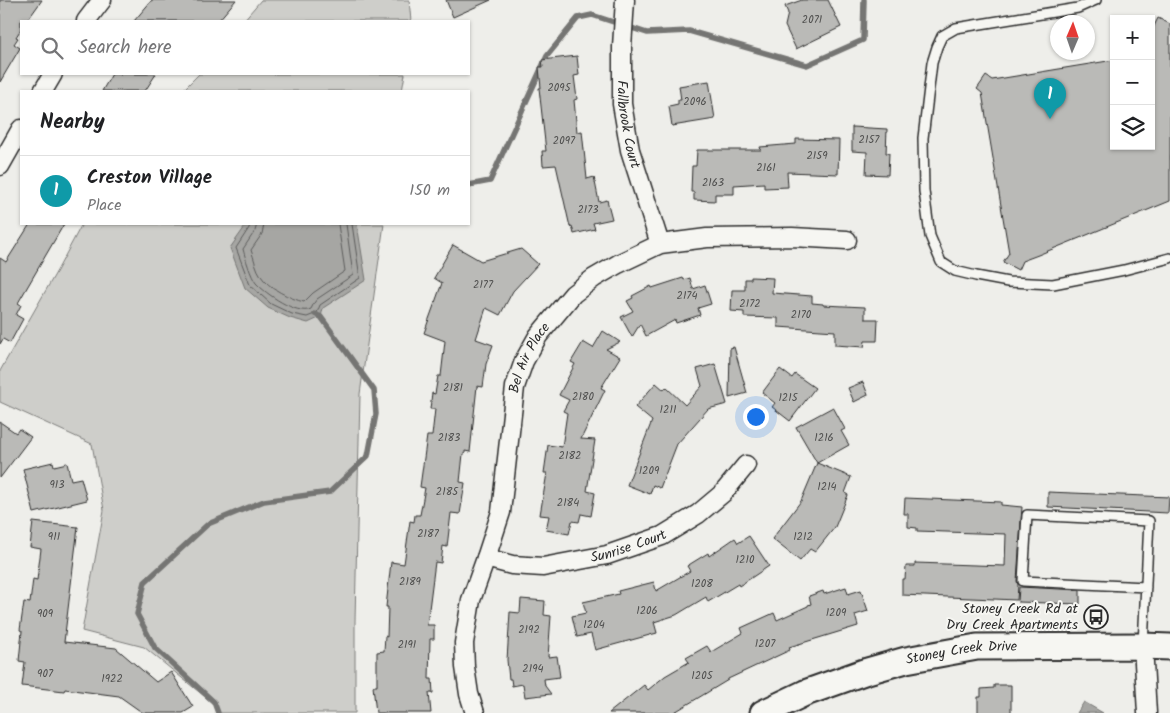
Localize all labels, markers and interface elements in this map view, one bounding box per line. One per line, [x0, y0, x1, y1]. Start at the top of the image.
house number: 2071 [802, 11, 822, 29]
north arrow [1050, 15, 1095, 60]
map controls [1110, 15, 1155, 150]
button: + [1110, 15, 1155, 60]
search box [20, 20, 470, 75]
text: Search here [78, 33, 172, 63]
icon: search [38, 34, 66, 62]
button: − [1110, 60, 1155, 105]
pin: 1 [1034, 78, 1066, 119]
house number: 2095 [547, 79, 572, 97]
street label: Fallbrook Court [611, 80, 646, 172]
house number: 2096 [683, 93, 707, 111]
button: layers [1110, 105, 1155, 150]
text: Nearby [40, 106, 105, 139]
house number: 2157 [859, 131, 880, 149]
house number: 2097 [553, 132, 576, 150]
house number: 2159 [806, 147, 828, 165]
house number: 2161 [756, 159, 776, 177]
text: Creston Village [87, 163, 212, 193]
house number: 2163 [702, 174, 724, 192]
text: 1 [54, 178, 58, 203]
text: 150 m [409, 178, 450, 203]
text: Place [87, 193, 121, 218]
house number: 2173 [577, 201, 599, 219]
house number: 2177 [473, 276, 494, 294]
house number: 2174 [677, 287, 697, 305]
house number: 2172 [739, 295, 761, 313]
house number: 2170 [791, 306, 812, 324]
street label: Bel Air Place [503, 317, 556, 394]
house number: 2181 [443, 379, 463, 397]
house number: 2180 [572, 388, 594, 406]
house number: 1215 [778, 389, 799, 407]
house number: 1211 [660, 401, 676, 419]
your location [743, 404, 769, 430]
house number: 2183 [438, 429, 460, 447]
house number: 1216 [814, 429, 834, 447]
house number: 2182 [559, 447, 581, 465]
house number: 1209 [639, 462, 660, 480]
house number: 913 [49, 476, 65, 494]
house number: 1214 [817, 478, 837, 496]
house number: 2185 [436, 483, 459, 501]
house number: 2184 [557, 494, 579, 512]
street label: Sunrise Court [589, 524, 672, 569]
house number: 2187 [417, 525, 440, 543]
house number: 911 [48, 528, 60, 546]
house number: 1212 [793, 528, 813, 546]
house number: 1210 [736, 551, 755, 569]
house number: 2189 [399, 573, 422, 591]
house number: 1208 [691, 575, 713, 593]
place label: Stoney Creek Rd at Dry Creek Apartments [946, 598, 1079, 636]
house number: 1206 [636, 602, 658, 620]
house number: 1209 [826, 604, 847, 622]
bus stop icon: Stoney Creek Rd at Dry Creek Apartments [1083, 604, 1109, 630]
house number: 909 [37, 605, 54, 623]
house number: 1204 [583, 616, 605, 634]
house number: 2192 [518, 621, 540, 639]
house number: 1207 [755, 635, 776, 653]
house number: 2191 [398, 636, 416, 654]
street label: Stoney Creek Drive [904, 636, 1018, 671]
house number: 2194 [522, 660, 544, 678]
house number: 907 [37, 665, 54, 683]
house number: 1205 [691, 667, 714, 685]
house number: 1922 [101, 670, 123, 688]

